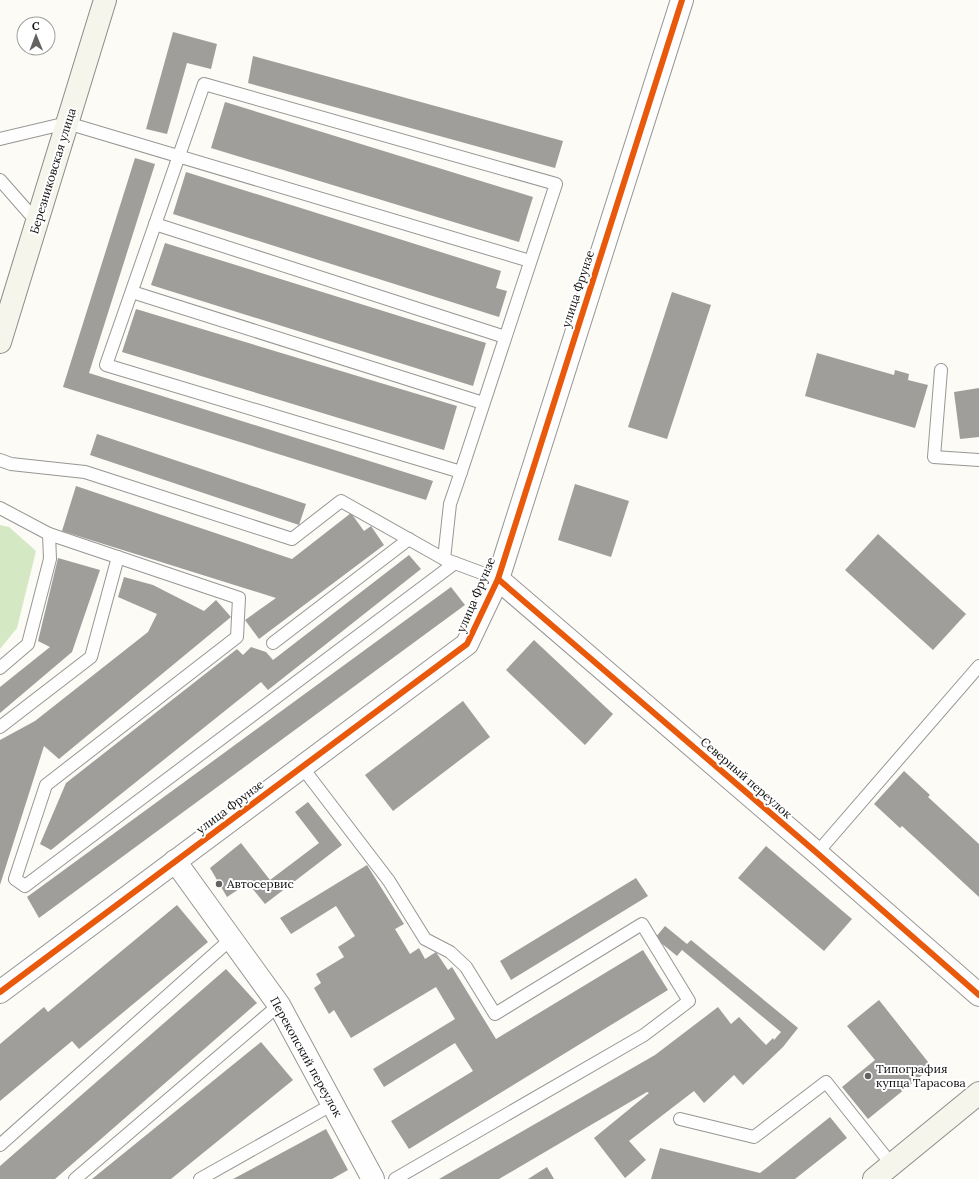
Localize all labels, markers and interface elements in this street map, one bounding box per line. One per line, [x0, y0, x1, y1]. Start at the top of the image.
north arrow [16, 16, 56, 56]
text: С [32, 19, 40, 33]
street label: Березниковская улица [26, 106, 79, 236]
street label: улица Фрунзе [558, 248, 597, 329]
street label: улица Фрунзе [453, 554, 498, 635]
street label: Северный переулок [698, 734, 796, 822]
street label: улица Фрунзе [193, 776, 267, 837]
place label: Автосервис [226, 876, 294, 891]
marker: Автосервис [214, 879, 224, 889]
street label: Перекопский переулок [267, 994, 346, 1120]
place label: Типография купца Тарасова [876, 1061, 966, 1090]
marker: Типография купца Тарасова [863, 1071, 873, 1081]

